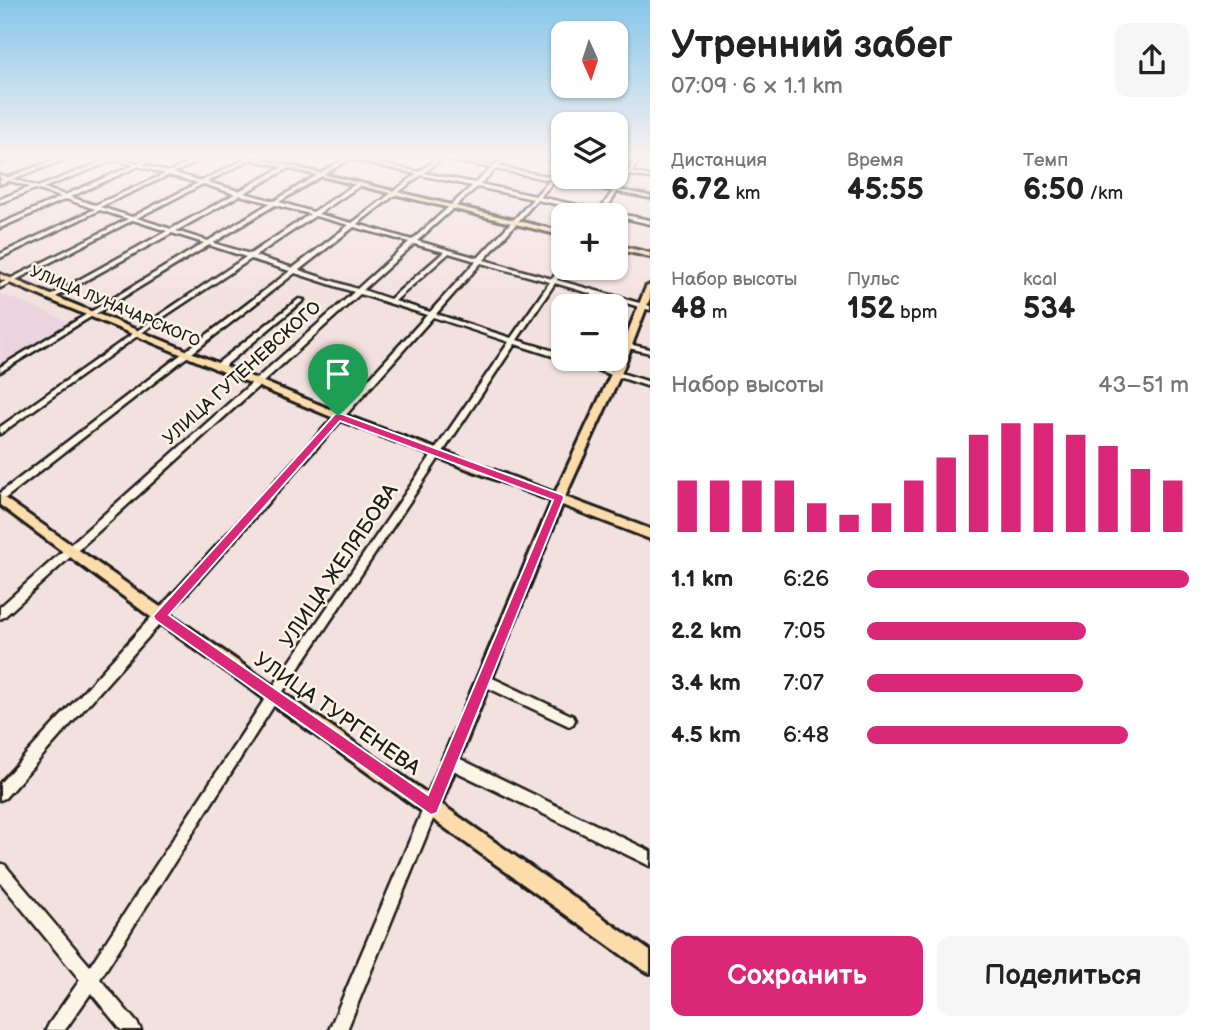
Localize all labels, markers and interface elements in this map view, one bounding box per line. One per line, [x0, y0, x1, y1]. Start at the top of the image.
north arrow [551, 21, 628, 98]
map controls [551, 21, 628, 371]
text: Утренний забег [671, 23, 953, 68]
button: share [1115, 23, 1189, 97]
text: 07:09 · 6 × 1.1 km [671, 72, 843, 100]
button: layers [551, 112, 628, 189]
text: Дистанция [671, 149, 767, 172]
text: Время [847, 149, 903, 172]
text: Темп [1023, 149, 1068, 172]
text: 6.72 [671, 172, 730, 208]
text: 45:55 [847, 172, 924, 208]
text: 6:50 [1023, 172, 1084, 208]
text: km [730, 182, 760, 205]
text: /km [1084, 182, 1123, 205]
button: + [551, 203, 628, 280]
street label: УЛИЦА ЛУНАЧАРСКОГО [27, 262, 203, 352]
text: Набор высоты [671, 268, 797, 291]
text: Пульс [847, 268, 900, 291]
text: kcal [1023, 268, 1057, 291]
text: 48 [671, 291, 707, 327]
text: 152 [847, 291, 895, 327]
text: 534 [1023, 291, 1076, 327]
button: − [551, 294, 628, 371]
street label: УЛИЦА ГУТЕНЕВСКОГО [159, 297, 325, 449]
text: m [707, 301, 728, 324]
text: bpm [895, 301, 937, 324]
pin [308, 344, 368, 416]
icon: arrive [319, 355, 357, 393]
text: Набор высоты [671, 371, 824, 399]
text: 43–51 m [1098, 371, 1189, 399]
street label: УЛИЦА ЖЕЛЯБОВА [275, 479, 403, 653]
text: 1.1 km [671, 565, 733, 593]
text: 6:26 [783, 565, 829, 593]
text: 2.2 km [671, 617, 742, 645]
text: 7:05 [783, 617, 826, 645]
street label: УЛИЦА ТУРГЕНЕВА [249, 647, 425, 781]
text: 3.4 km [671, 669, 741, 697]
text: 7:07 [783, 669, 824, 697]
text: 4.5 km [671, 721, 741, 749]
text: 6:48 [783, 721, 829, 749]
button: Сохранить [671, 936, 923, 1016]
button: Поделиться [937, 936, 1189, 1016]

